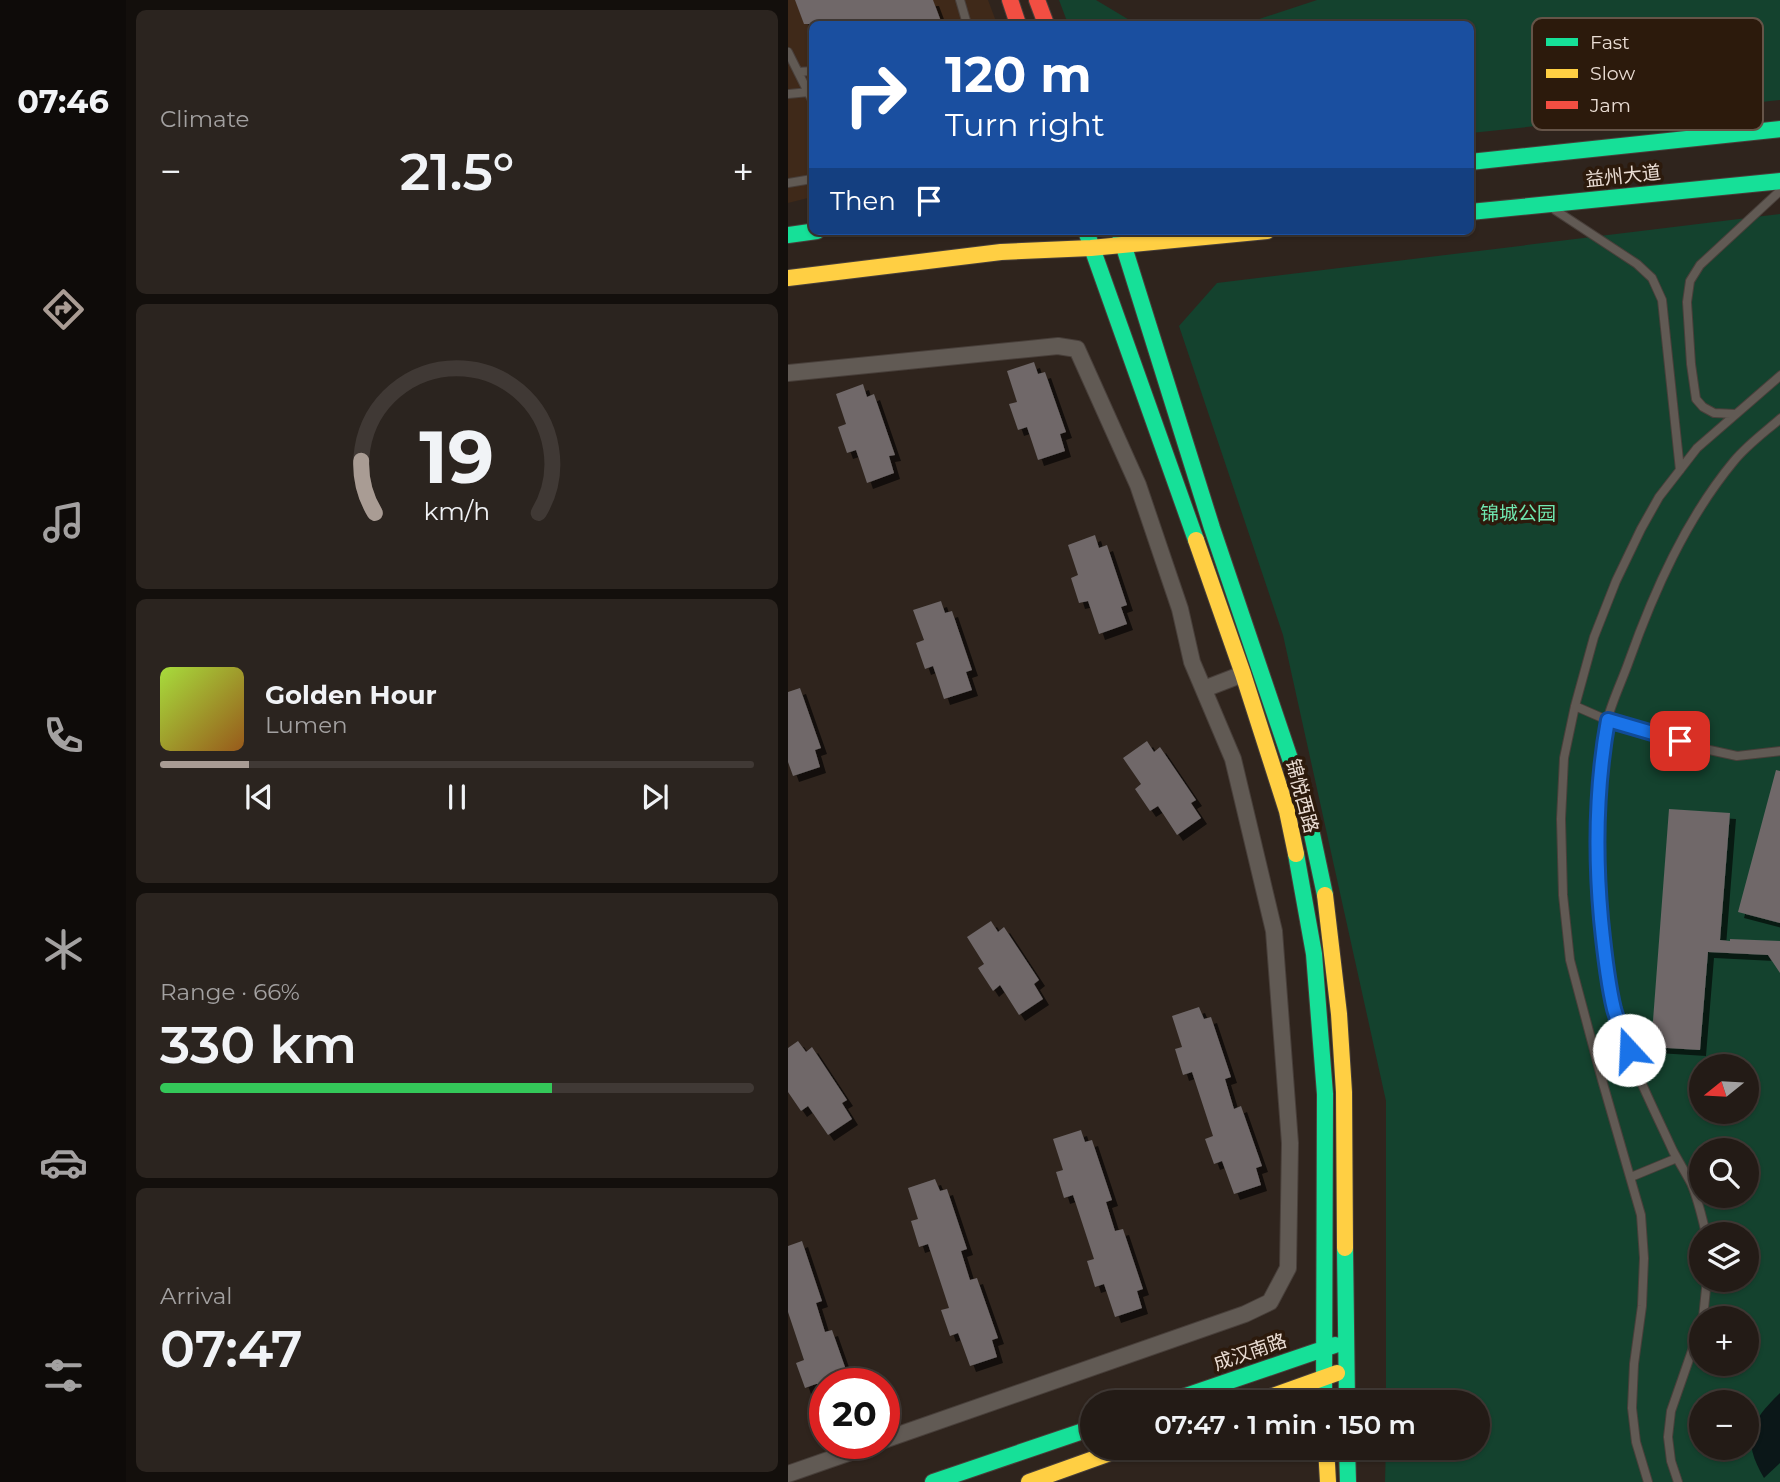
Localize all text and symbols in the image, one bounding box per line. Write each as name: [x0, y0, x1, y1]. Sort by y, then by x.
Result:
legend: [1532, 18, 1763, 130]
text: Fast: [1590, 31, 1630, 54]
text: 120 m: [945, 45, 1092, 104]
icon: right: [830, 49, 921, 140]
text: Slow: [1590, 62, 1635, 85]
text: 07:46: [17, 82, 109, 121]
text: Jam: [1589, 94, 1631, 117]
text: Climate: [160, 105, 249, 133]
text: Turn right: [945, 105, 1105, 144]
text: 21.5°: [400, 140, 514, 203]
text: −: [160, 148, 182, 195]
text: +: [732, 148, 754, 195]
street label: 益州大道: [1584, 161, 1662, 191]
icon: arrive: [910, 182, 948, 220]
text: Then: [830, 185, 896, 217]
icon: directions: [39, 285, 88, 334]
text: 19: [420, 413, 494, 501]
text: km/h: [424, 495, 490, 525]
icon: music: [39, 498, 88, 547]
park label: 锦城公园: [1480, 502, 1556, 525]
text: Golden Hour: [265, 679, 437, 711]
icon: phone: [39, 711, 88, 760]
text: Lumen: [265, 711, 348, 739]
pin: [1650, 711, 1710, 771]
icon: arrive: [1661, 722, 1699, 760]
street label: 锦悦西路: [1281, 756, 1323, 836]
icon: previous: [240, 778, 278, 816]
icon: pause: [438, 778, 476, 816]
icon: next: [636, 778, 674, 816]
icon: climate: [39, 925, 88, 974]
text: Range · 66%: [160, 978, 300, 1006]
text: 330 km: [160, 1013, 357, 1076]
position arrow: [1592, 1013, 1666, 1087]
north arrow: [1689, 1054, 1759, 1124]
map controls: [1689, 1054, 1759, 1460]
icon: car: [39, 1138, 88, 1187]
button: search: [1689, 1138, 1759, 1208]
button: layers: [1689, 1222, 1759, 1292]
text: Arrival: [160, 1282, 233, 1310]
button: +: [1689, 1306, 1759, 1376]
text: 07:47: [160, 1317, 303, 1380]
street label: 成汉南路: [1210, 1329, 1290, 1375]
icon: filters: [39, 1351, 88, 1400]
speed limit sign: 20: [809, 1368, 900, 1459]
button: −: [1689, 1390, 1759, 1460]
text: 07:47 · 1 min · 150 m: [1154, 1409, 1416, 1441]

